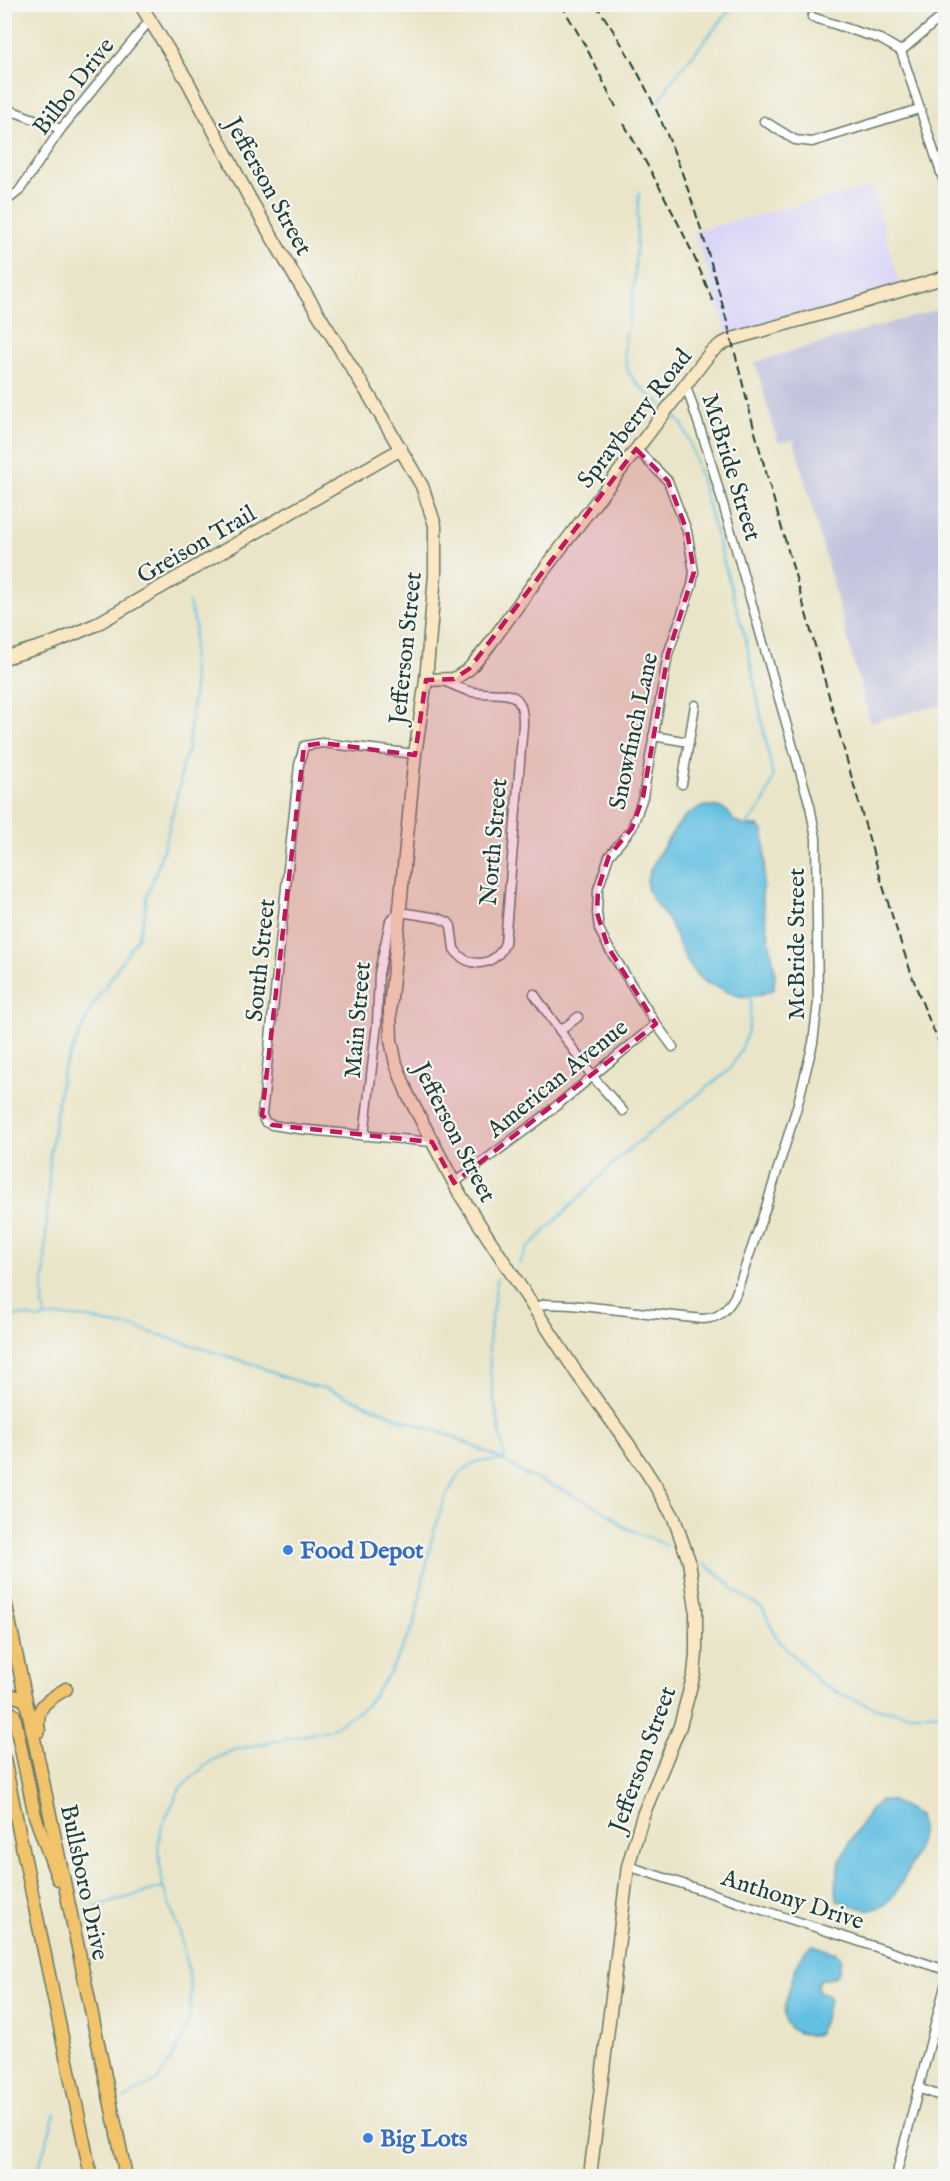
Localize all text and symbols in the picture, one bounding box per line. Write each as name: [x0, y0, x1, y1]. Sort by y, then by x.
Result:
street label: Bilbo Drive: [26, 32, 122, 142]
street label: Jefferson Street: [216, 110, 318, 261]
street label: Sprayberry Road: [571, 343, 699, 495]
street label: McBride Street: [693, 390, 768, 545]
street label: Greison Trail: [132, 499, 262, 592]
street label: Jefferson Street: [383, 570, 430, 729]
street label: Snowfinch Lane: [603, 650, 666, 813]
street label: North Street: [473, 777, 515, 907]
street label: McBride Street: [782, 868, 813, 1020]
street label: South Street: [240, 897, 283, 1023]
street label: Main Street: [338, 960, 379, 1080]
street label: American Avenue: [480, 1013, 635, 1146]
street label: Jefferson Street: [404, 1055, 502, 1208]
place label: Food Depot: [300, 1536, 424, 1567]
marker: Food Depot: [281, 1543, 295, 1557]
street label: Jefferson Street: [602, 1682, 684, 1840]
street label: Bullsboro Drive: [52, 1802, 115, 1963]
street label: Anthony Drive: [716, 1862, 868, 1938]
place label: Big Lots: [380, 2124, 468, 2155]
marker: Big Lots: [361, 2131, 375, 2145]

